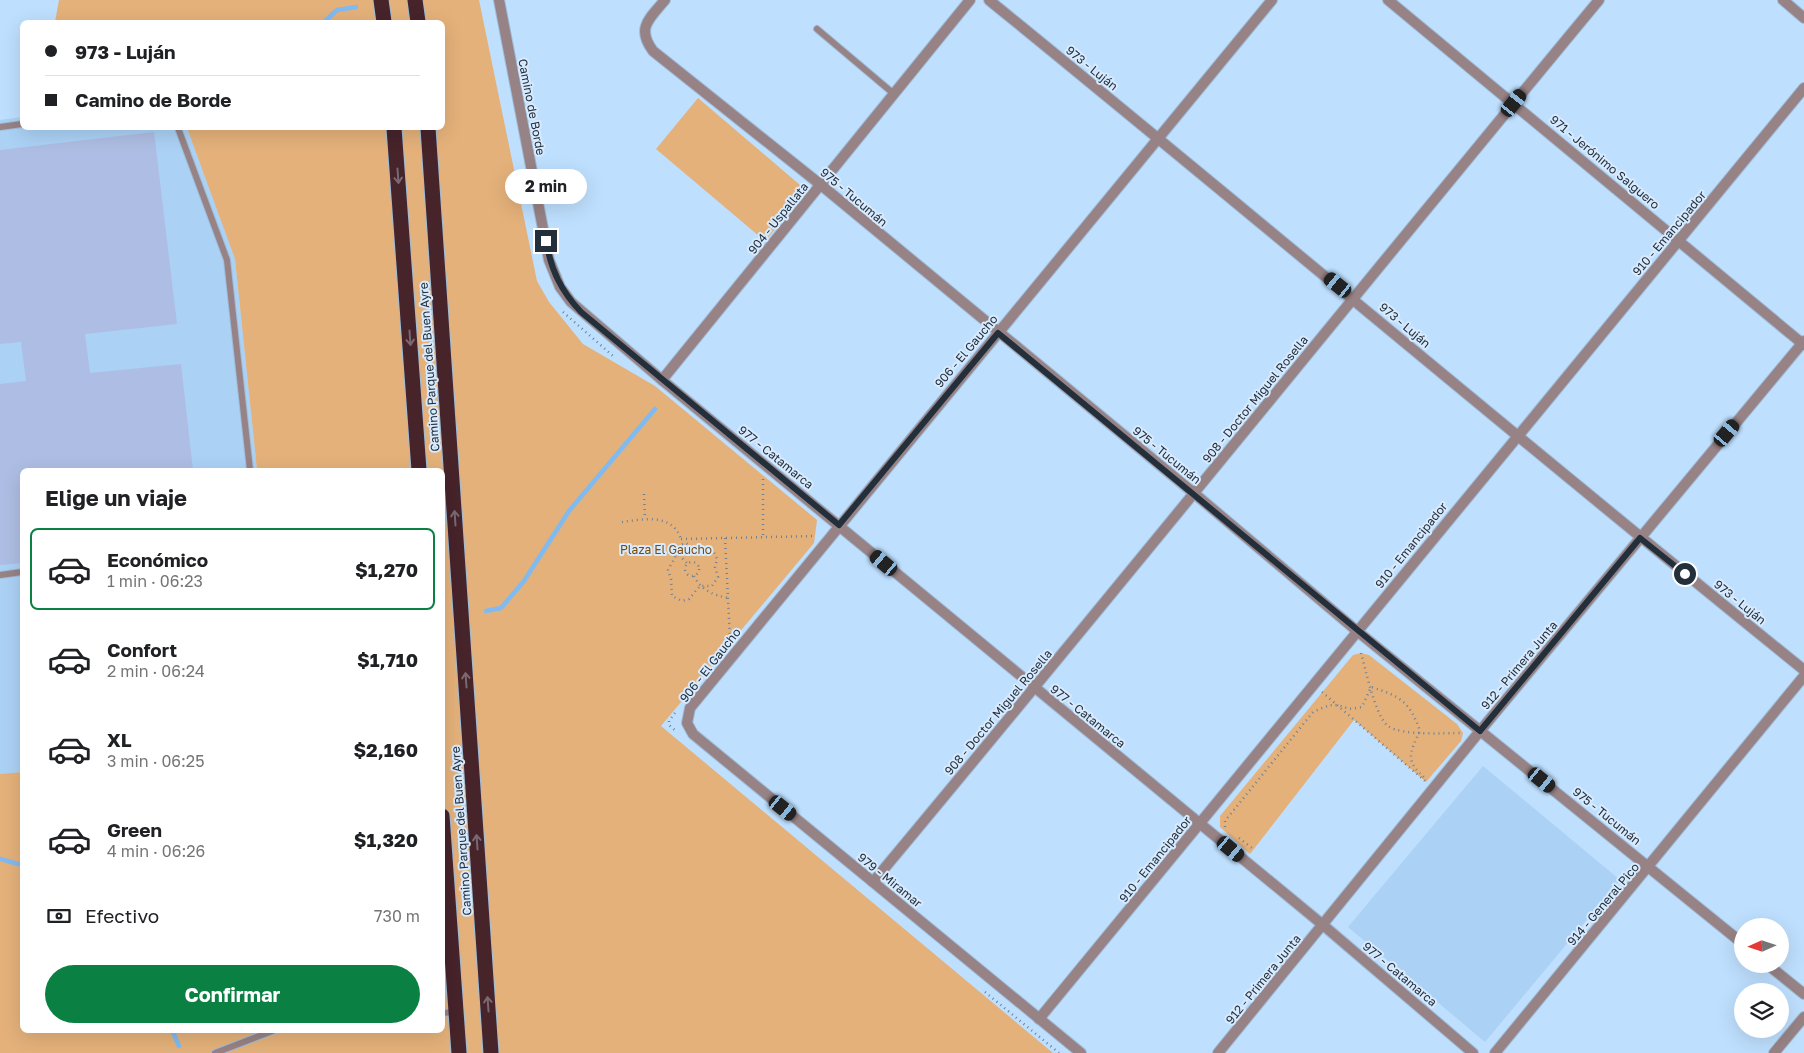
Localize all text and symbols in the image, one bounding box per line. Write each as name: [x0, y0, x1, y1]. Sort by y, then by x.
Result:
text: 973 - Luján: [75, 40, 175, 63]
street label: 973 - Luján: [1063, 43, 1121, 93]
street label: Camino de Borde: [515, 58, 549, 156]
car: [1498, 87, 1529, 119]
text: Camino de Borde: [75, 88, 231, 111]
street label: 971 - Jerónimo Salguero: [1547, 112, 1663, 212]
street label: 975 - Tucumán: [817, 164, 891, 230]
one-way arrow: [393, 168, 403, 184]
callout: 2 min: [505, 168, 587, 204]
text: 2 min: [525, 176, 567, 196]
street label: 904 - Uspallata: [745, 179, 811, 257]
street label: 910 - Emancipador: [1629, 187, 1709, 279]
route end: [535, 230, 557, 252]
car: [1321, 270, 1354, 300]
street label: Camino Parque del Buen Ayre: [416, 282, 442, 452]
street label: 973 - Luján: [1376, 299, 1434, 351]
street label: 906 - El Gaucho: [931, 312, 1001, 390]
one-way arrow: [406, 330, 415, 346]
street label: 908 - Doctor Miguel Rosella: [1199, 332, 1311, 466]
car: [1711, 417, 1742, 449]
street label: 977 - Catamarca: [735, 422, 817, 492]
street label: 975 - Tucumán: [1130, 423, 1204, 487]
text: Elige un viaje: [45, 484, 187, 511]
street label: 910 - Emancipador: [1372, 499, 1450, 591]
one-way arrow: [450, 510, 459, 526]
park label: Plaza El Gaucho: [620, 542, 712, 557]
icon: car: [47, 547, 92, 592]
text: Económico: [107, 548, 208, 571]
car: [867, 548, 900, 578]
text: $1,270: [355, 558, 418, 581]
route start: [1674, 563, 1696, 585]
text: 1 min · 06:23: [107, 571, 203, 591]
street label: 973 - Luján: [1711, 577, 1769, 627]
street label: 912 - Primera Junta: [1478, 618, 1560, 712]
street label: 906 - El Gaucho: [676, 625, 744, 705]
icon: car: [47, 637, 92, 682]
text: Confort: [107, 638, 177, 661]
street label: 908 - Doctor Miguel Rosella: [941, 646, 1055, 778]
text: $1,710: [357, 648, 418, 671]
text: 2 min · 06:24: [107, 661, 205, 681]
one-way arrow: [461, 672, 470, 688]
street label: 977 - Catamarca: [1047, 681, 1129, 751]
icon: car: [47, 727, 92, 772]
text: XL: [107, 728, 132, 751]
text: $2,160: [353, 738, 418, 761]
street label: Camino Parque del Buen Ayre: [448, 746, 474, 916]
text: 3 min · 06:25: [107, 751, 204, 771]
car: [1525, 765, 1558, 795]
street label: 975 - Tucumán: [1570, 784, 1644, 848]
car: [766, 793, 799, 823]
street label: 910 - Emancipador: [1116, 813, 1194, 905]
icon: car: [47, 817, 92, 862]
text: Green: [107, 818, 162, 841]
text: $1,320: [354, 828, 418, 851]
car: [1214, 834, 1247, 864]
one-way arrow: [472, 835, 481, 851]
text: 4 min · 06:26: [107, 841, 205, 861]
street label: 979 - Miramar: [855, 850, 925, 911]
street label: 914 - General Pico: [1564, 859, 1642, 949]
icon: cash: [45, 902, 73, 930]
text: Efectivo: [85, 904, 159, 927]
text: 730 m: [374, 906, 420, 926]
north arrow: [1734, 918, 1789, 972]
map controls: [1734, 918, 1789, 1038]
street label: 912 - Primera Junta: [1222, 931, 1304, 1027]
street label: 977 - Catamarca: [1360, 939, 1440, 1009]
button: Confirmar: [45, 965, 420, 1023]
button: layers: [1734, 983, 1789, 1038]
one-way arrow: [483, 997, 492, 1013]

